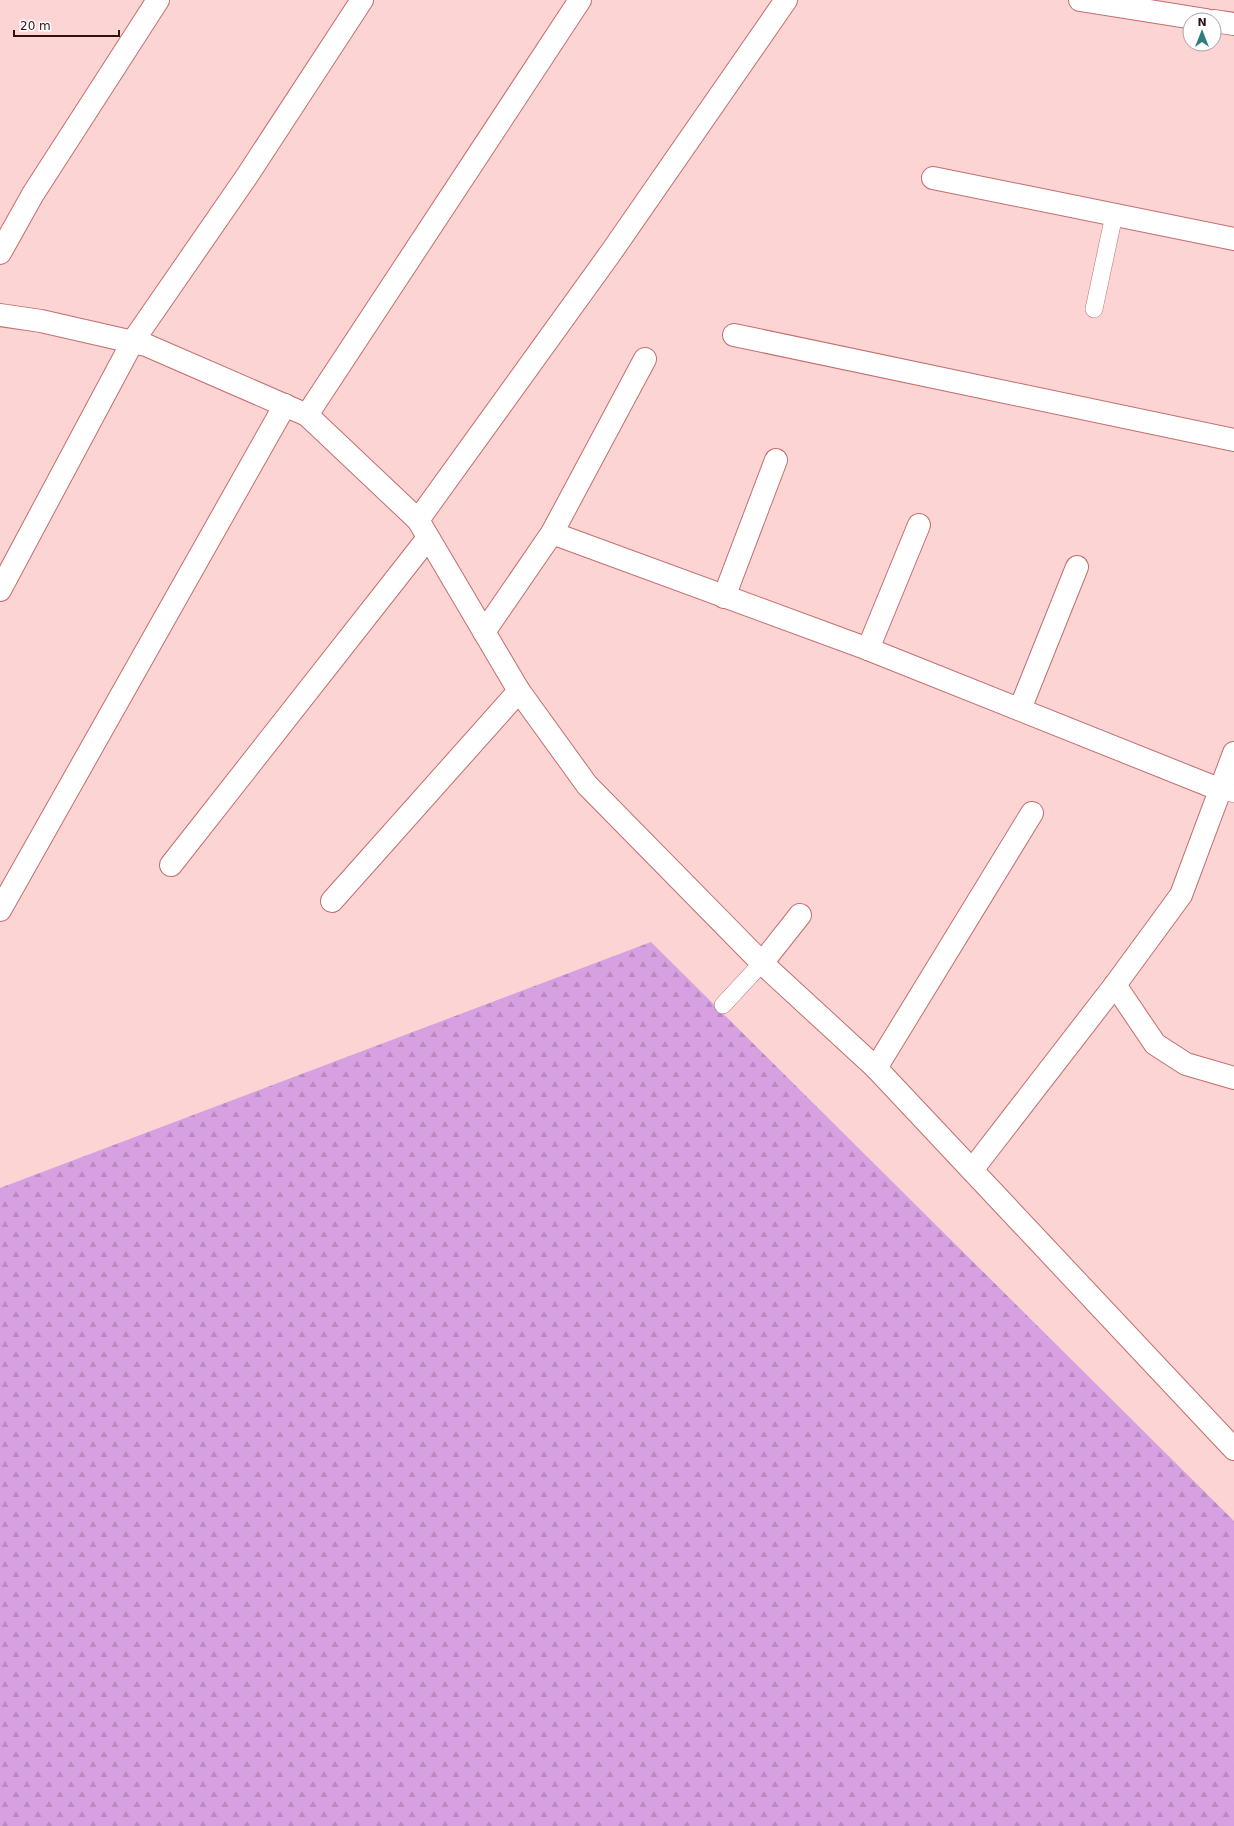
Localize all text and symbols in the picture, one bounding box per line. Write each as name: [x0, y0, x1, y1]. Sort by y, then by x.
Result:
scale bar: [14, 12, 119, 38]
north arrow: [1182, 12, 1222, 52]
text: N: [1197, 16, 1207, 29]
text: 20 m: [20, 19, 51, 33]

